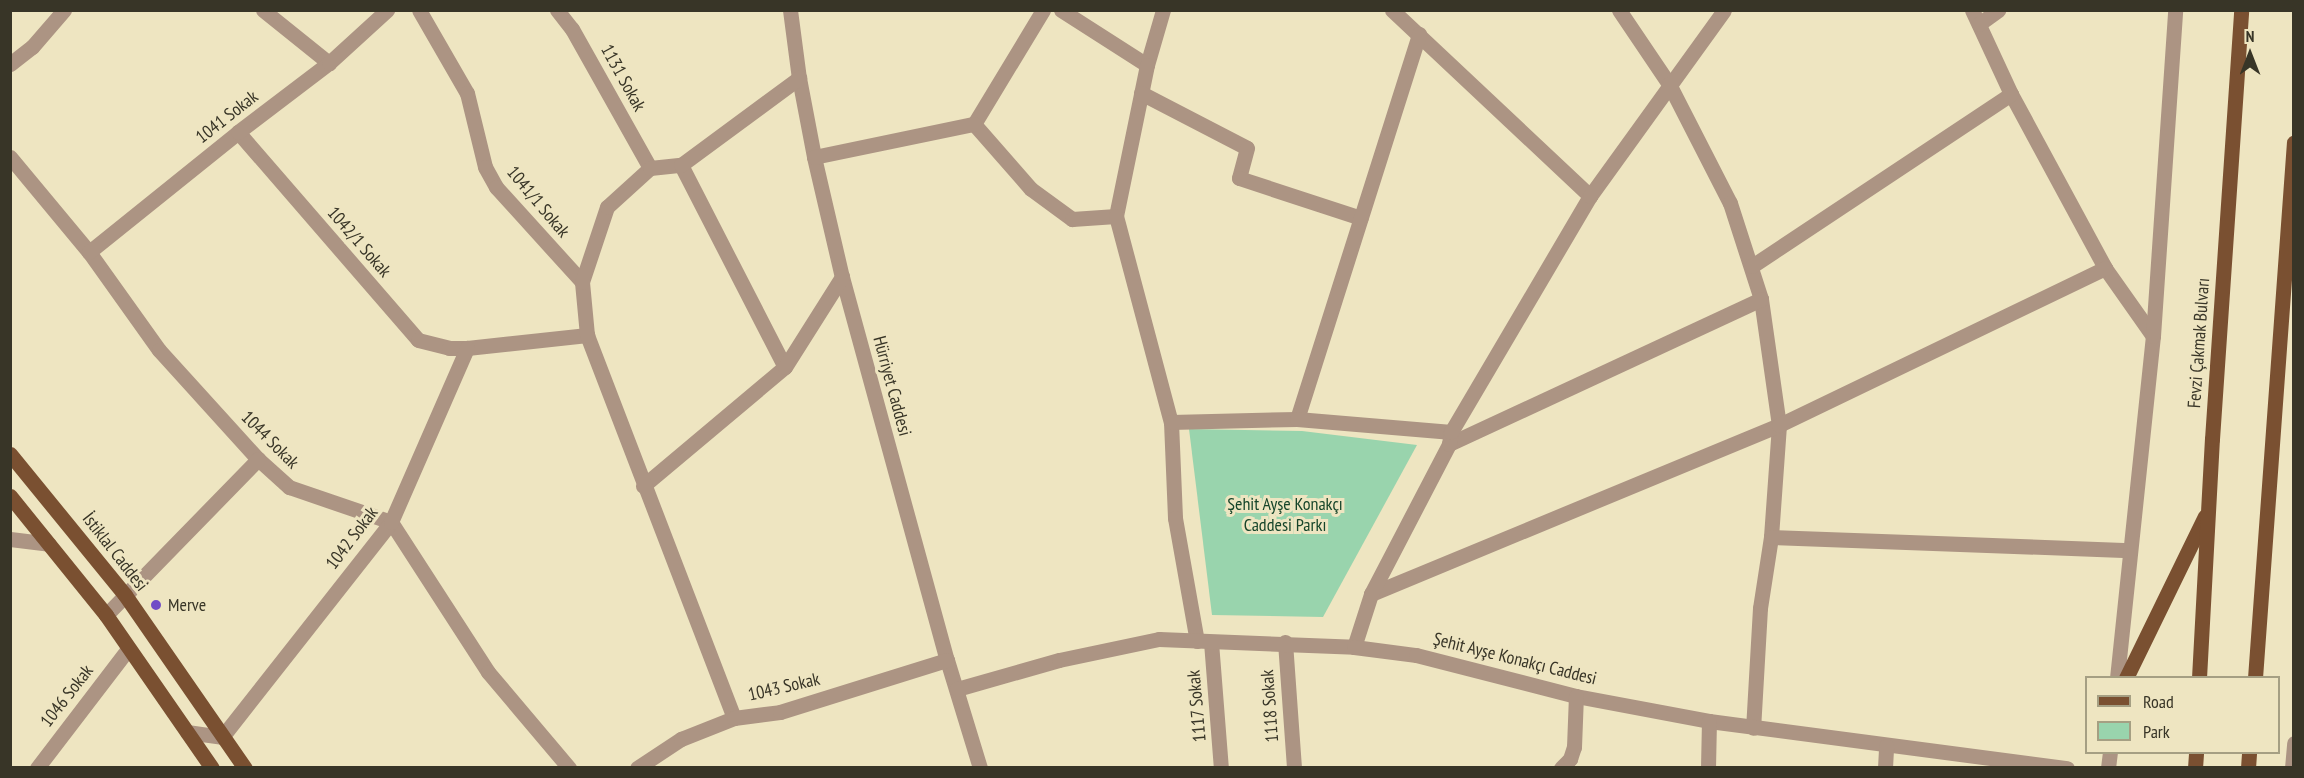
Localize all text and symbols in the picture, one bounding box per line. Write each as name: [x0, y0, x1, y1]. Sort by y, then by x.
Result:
north arrow: [2220, 24, 2280, 84]
text: N: [2246, 26, 2254, 46]
street label: 1131 Sokak: [596, 41, 650, 115]
street label: 1041 Sokak: [192, 86, 262, 148]
street label: 1041/1 Sokak: [502, 162, 574, 242]
street label: 1042/1 Sokak: [323, 202, 395, 282]
street label: Fevzi Çakmak Bulvarı: [2184, 277, 2214, 409]
street label: Hürriyet Caddesi: [868, 334, 916, 438]
street label: 1044 Sokak: [237, 407, 303, 473]
park label: Şehit Ayşe Konakçı Caddesi Parkı: [1227, 494, 1343, 536]
street label: 1042 Sokak: [321, 502, 383, 574]
street label: İstiklal Caddesi: [78, 508, 152, 596]
place label: Merve: [168, 594, 206, 616]
marker: Merve: [149, 598, 163, 612]
street label: Şehit Ayşe Konakçı Caddesi: [1431, 628, 1599, 690]
street label: 1046 Sokak: [36, 661, 98, 731]
street label: 1043 Sokak: [746, 668, 822, 706]
street label: 1117 Sokak: [1183, 669, 1211, 743]
street label: 1118 Sokak: [1257, 669, 1283, 743]
legend: [2085, 676, 2280, 754]
text: Road: [2143, 690, 2174, 713]
text: Park: [2143, 720, 2170, 743]

